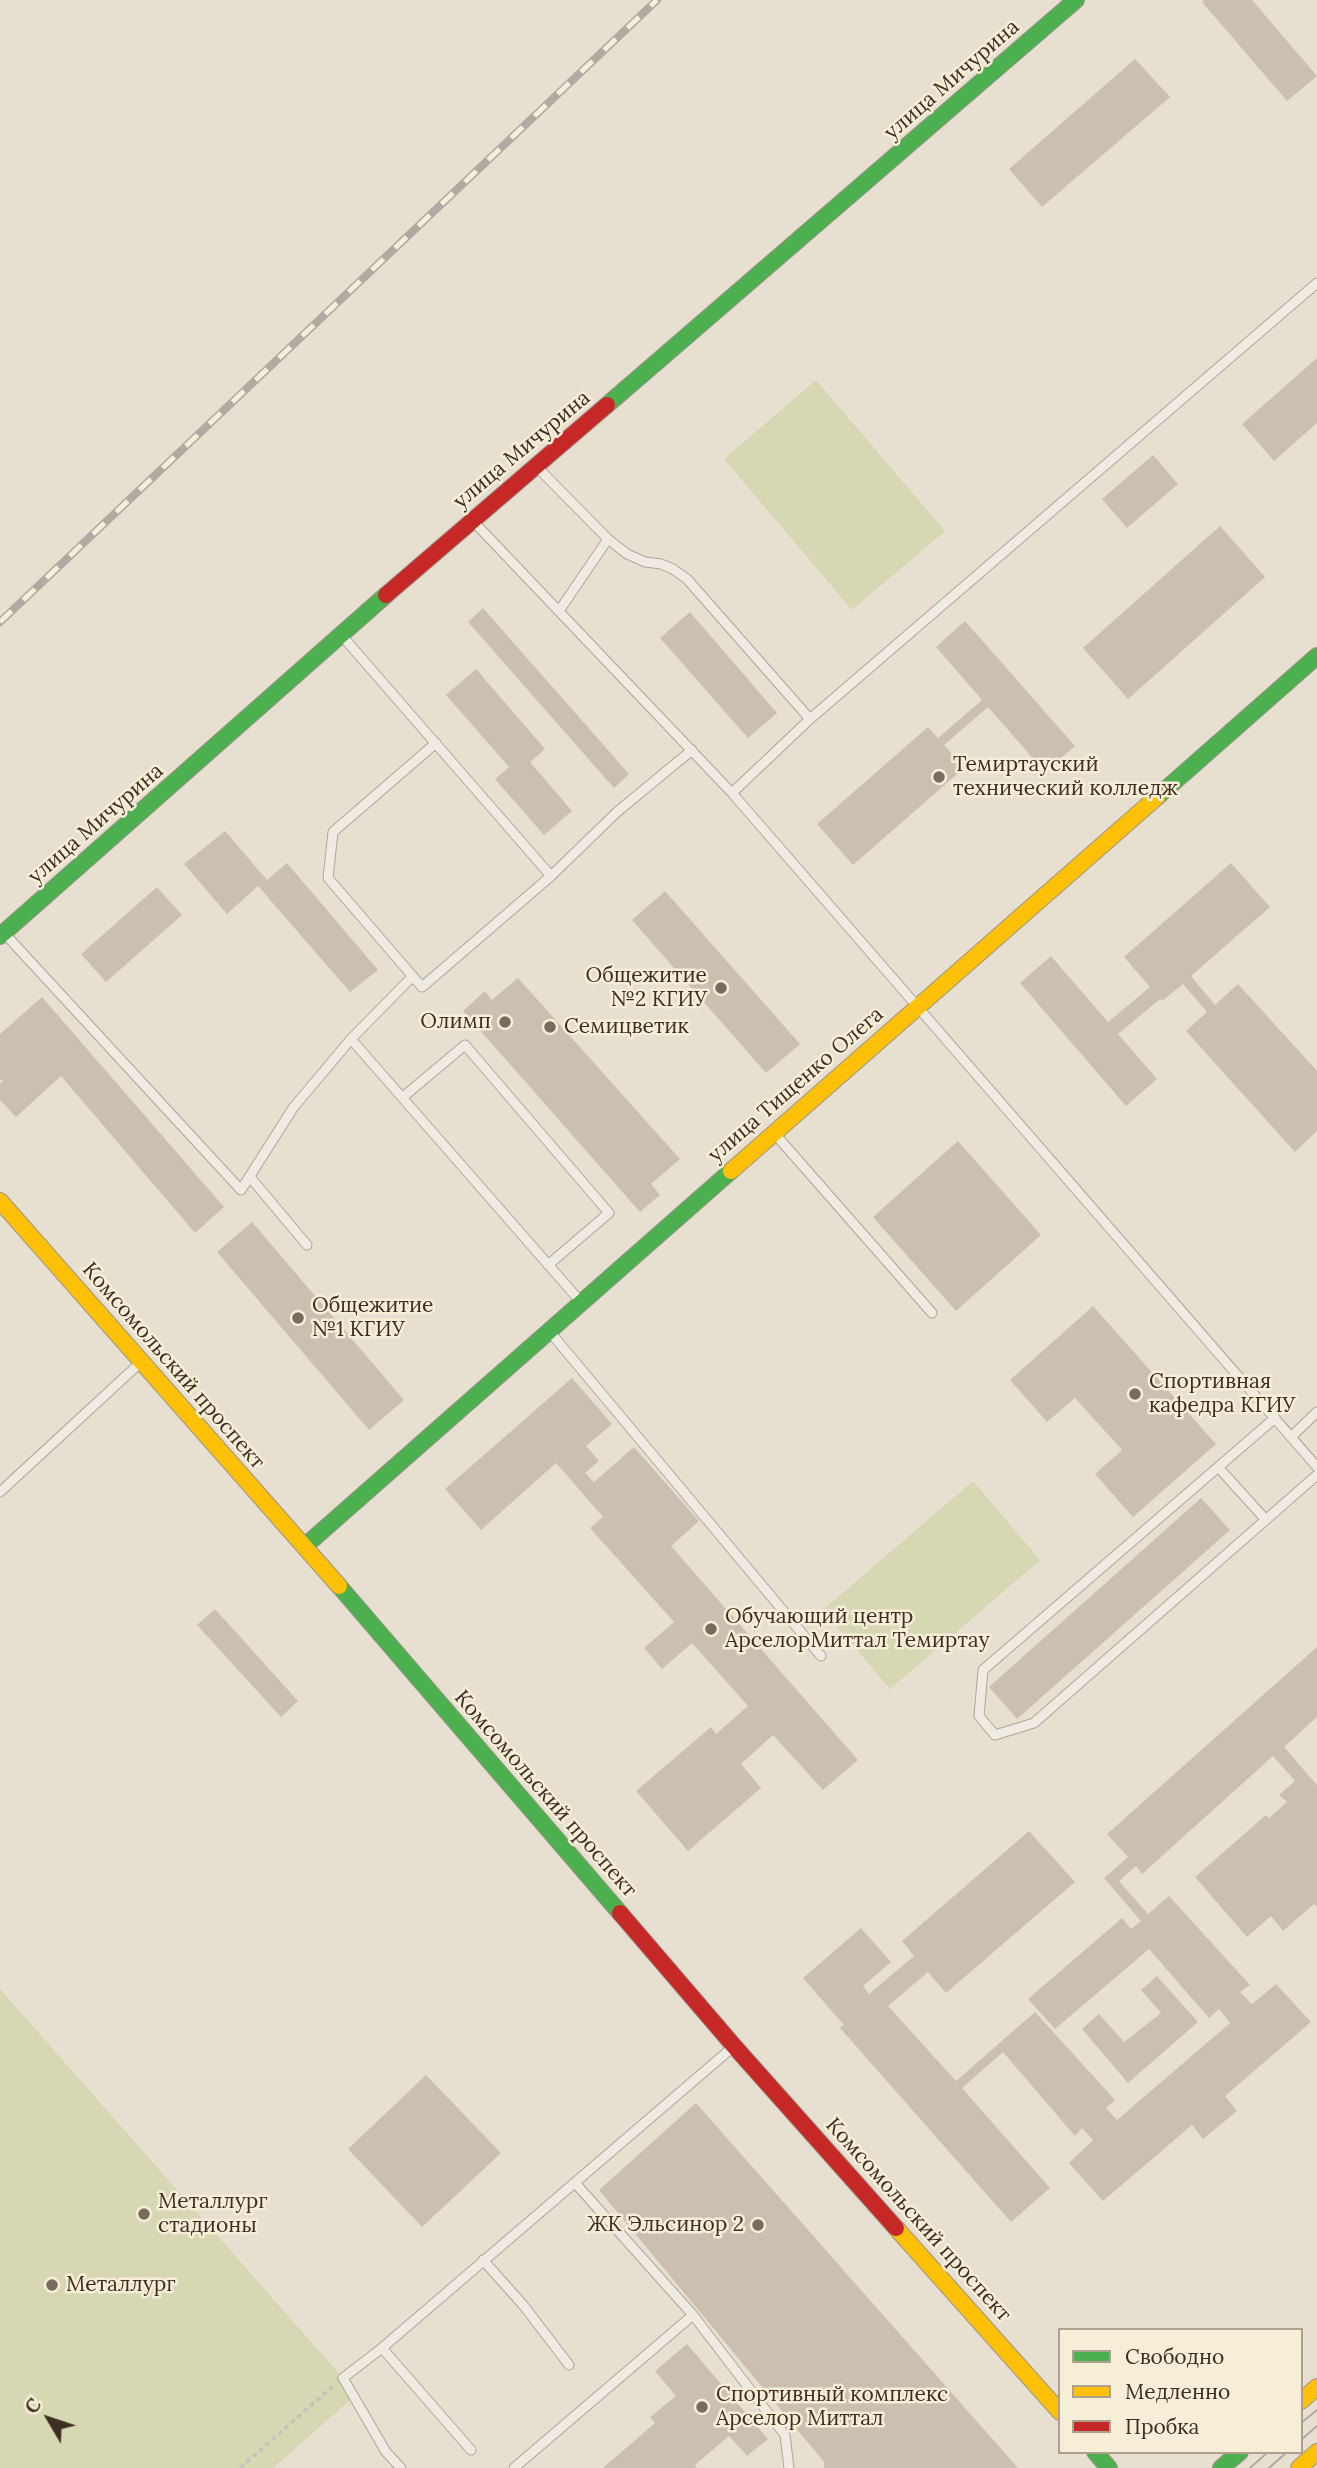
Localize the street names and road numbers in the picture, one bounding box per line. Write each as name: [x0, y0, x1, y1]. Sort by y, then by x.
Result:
street label: улица Мичурина: [879, 15, 1025, 145]
street label: улица Мичурина: [449, 386, 595, 514]
street label: улица Мичурина: [23, 759, 169, 889]
street label: улица Тищенко Олега: [703, 1002, 889, 1168]
street label: Комсомольский проспект: [76, 1258, 270, 1474]
street label: Комсомольский проспект: [448, 1686, 642, 1902]
street label: Комсомольский проспект: [820, 2113, 1016, 2327]

